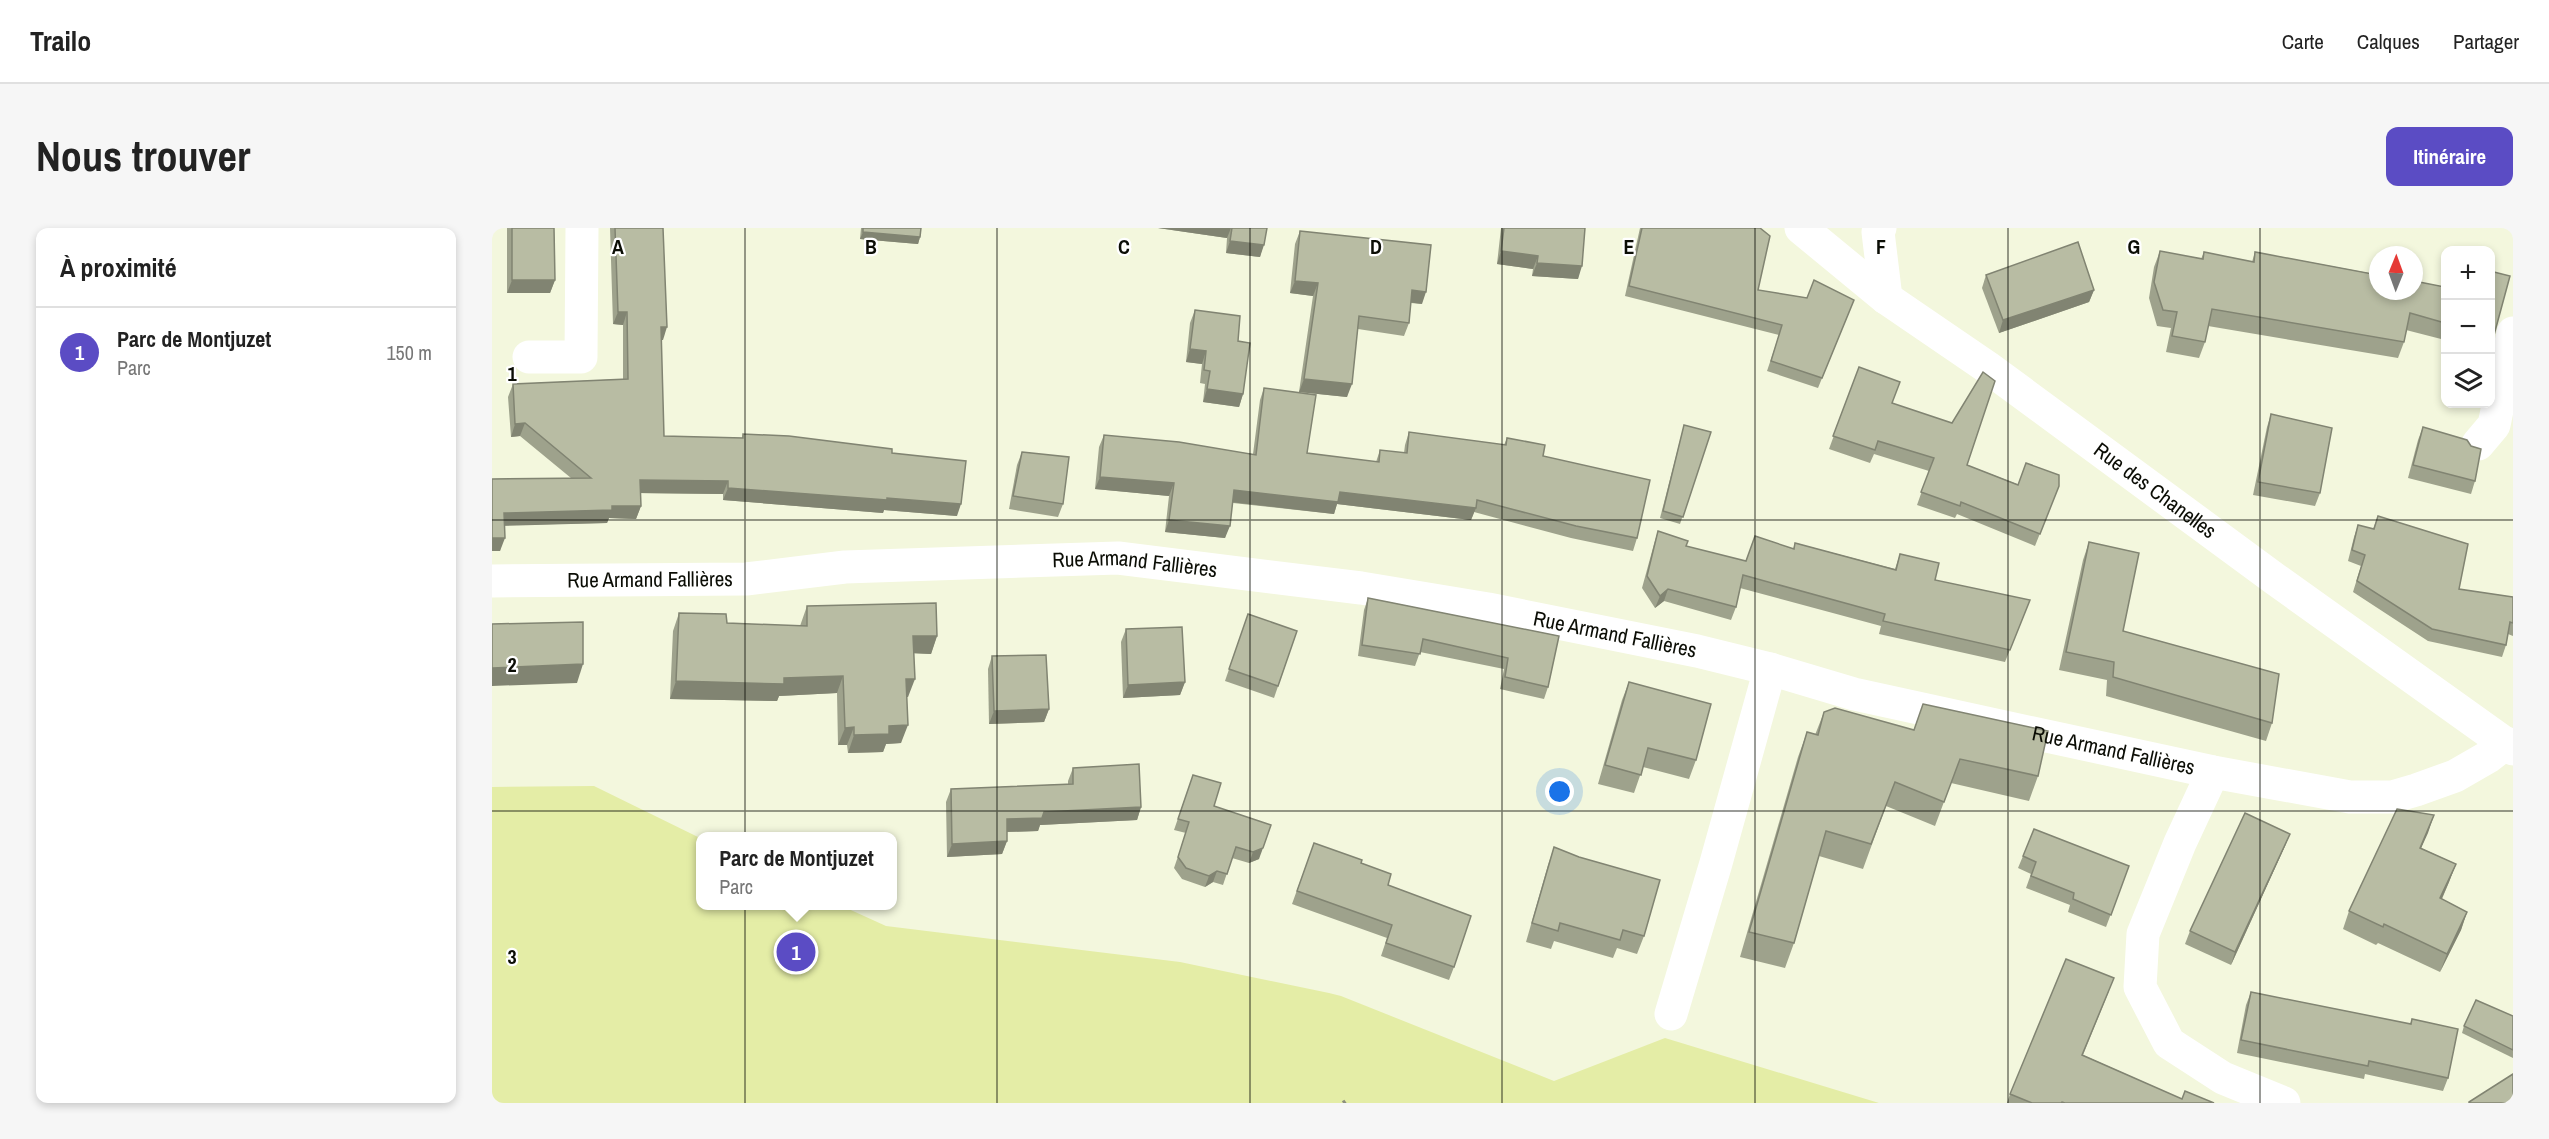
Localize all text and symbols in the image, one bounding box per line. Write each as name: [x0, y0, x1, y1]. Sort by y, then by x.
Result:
text: Trailo: [30, 22, 91, 60]
text: Carte: [2282, 27, 2324, 56]
text: Calques: [2357, 27, 2420, 56]
text: Partager: [2453, 27, 2519, 56]
button: Itinéraire: [2386, 127, 2513, 186]
text: Nous trouver: [36, 128, 250, 184]
text: A: [612, 233, 624, 260]
text: B: [865, 233, 877, 260]
text: C: [1118, 233, 1130, 260]
text: D: [1370, 233, 1382, 260]
text: E: [1624, 233, 1635, 260]
text: F: [1876, 233, 1886, 260]
text: G: [2128, 233, 2140, 260]
north arrow: [2369, 246, 2423, 300]
map controls: [2441, 246, 2495, 408]
button: +: [2441, 246, 2495, 300]
text: À proximité: [60, 250, 177, 285]
button: −: [2441, 300, 2495, 354]
text: Parc de Montjuzet: [117, 324, 271, 354]
text: 1: [75, 339, 84, 366]
text: 150 m: [386, 339, 432, 366]
text: Parc: [117, 354, 151, 381]
button: layers: [2441, 354, 2495, 408]
text: 1: [507, 360, 517, 387]
street label: Rue des Chanelles: [2088, 435, 2222, 545]
street label: Rue Armand Fallières: [1052, 543, 1219, 584]
street label: Rue Armand Fallières: [567, 564, 733, 594]
street label: Rue Armand Fallières: [1531, 603, 1699, 665]
text: 2: [507, 651, 517, 678]
street label: Rue Armand Fallières: [2029, 718, 2198, 782]
your location: [1545, 777, 1574, 806]
popup: [696, 832, 897, 910]
text: Parc de Montjuzet: [719, 843, 874, 873]
text: Parc: [719, 873, 753, 900]
pin: 1: [776, 930, 816, 974]
text: 3: [507, 943, 517, 970]

